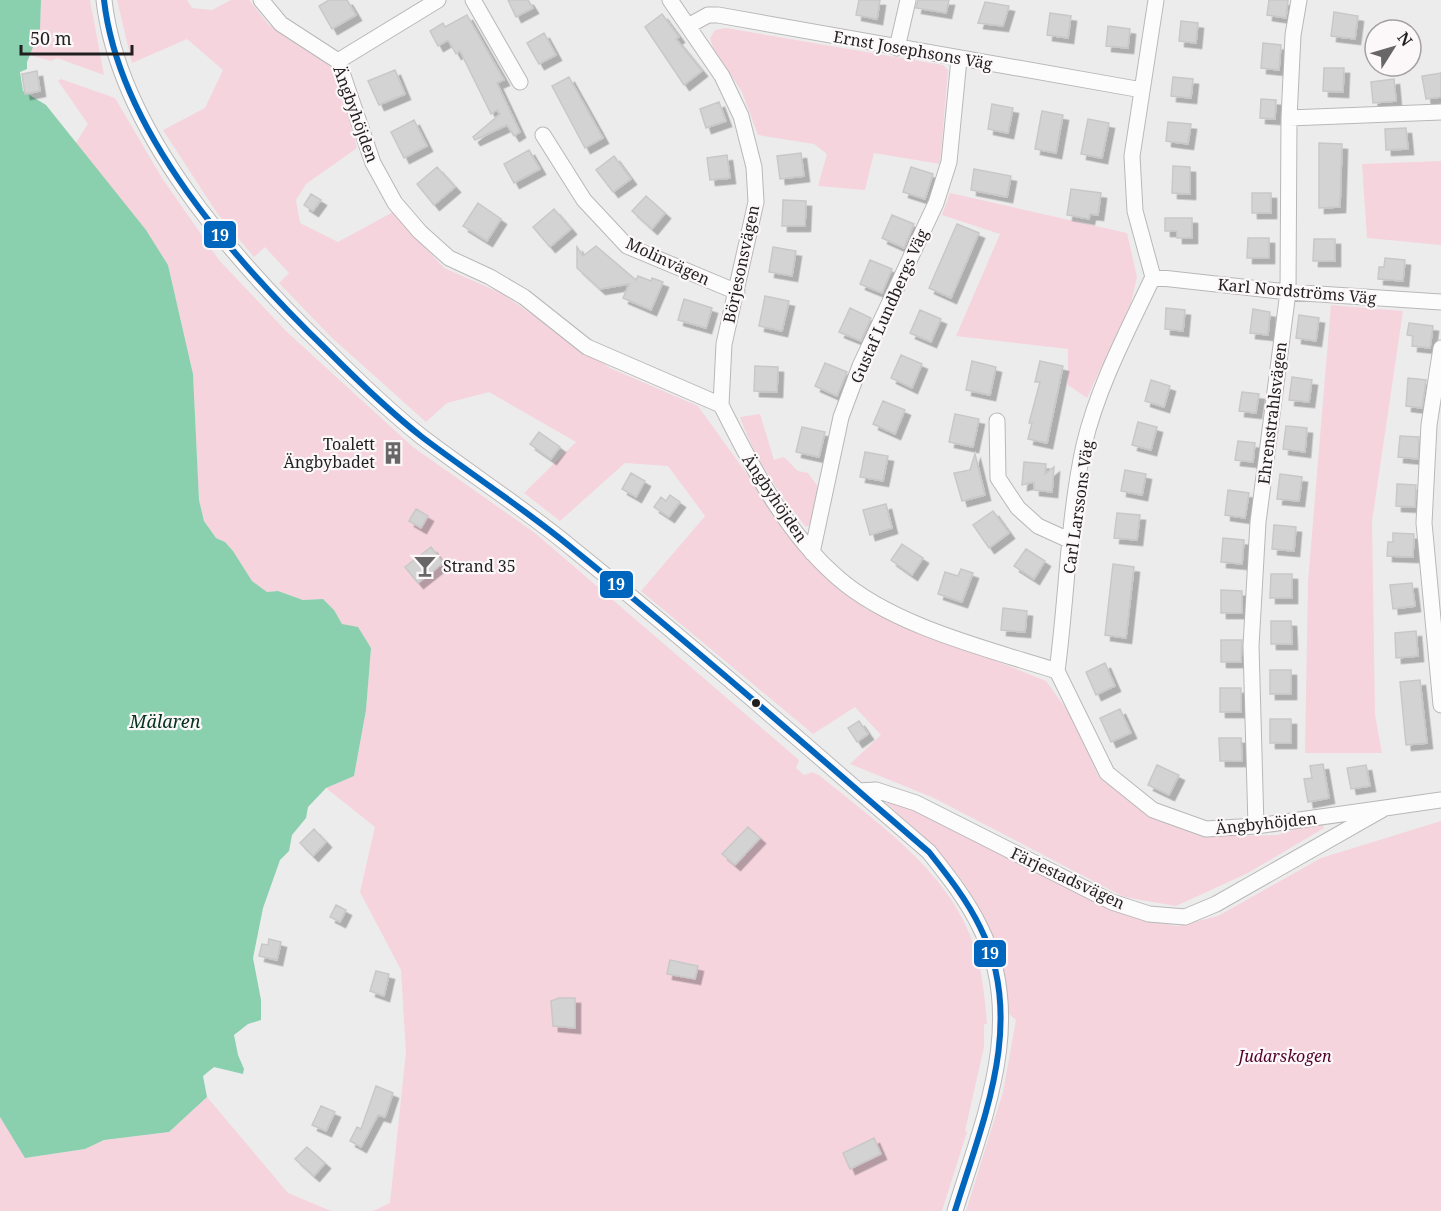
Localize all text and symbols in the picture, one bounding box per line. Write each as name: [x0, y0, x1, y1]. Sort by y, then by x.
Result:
scale bar: [21, 18, 132, 56]
north arrow: [1363, 18, 1423, 78]
street label: Ernst Josephsons Väg: [832, 25, 995, 75]
text: 50 m: [30, 26, 72, 50]
text: N: [1392, 27, 1418, 51]
street label: Ängbyhöjden: [328, 62, 384, 166]
street label: Börjesonsvägen: [718, 203, 764, 325]
line badge: 19: [203, 220, 237, 249]
text: 19: [211, 224, 229, 246]
street label: Gustaf Lundbergs Väg: [845, 225, 933, 387]
street label: Molinvägen: [622, 232, 714, 290]
street label: Karl Nordströms Väg: [1217, 273, 1378, 309]
street label: Ehrenstrahlsvägen: [1252, 340, 1292, 486]
place label: Toalett Ängbybadet: [283, 433, 375, 473]
street label: Carl Larssons Väg: [1058, 438, 1098, 575]
building icon: Toalett Ängbybadet: [380, 440, 406, 466]
street label: Ängbyhöjden: [737, 450, 813, 546]
bar icon: Strand 35: [412, 553, 438, 579]
place label: Strand 35: [443, 555, 516, 577]
line badge: 19: [599, 570, 634, 599]
text: 19: [607, 573, 625, 595]
unlabelled marker: [750, 697, 762, 709]
water label: Mälaren: [129, 709, 201, 733]
street label: Ängbyhöjden: [1214, 807, 1318, 839]
street label: Färjestadsvägen: [1007, 842, 1129, 914]
line badge: 19: [973, 939, 1007, 968]
text: 19: [981, 942, 999, 964]
park label: Judarskogen: [1235, 1045, 1332, 1067]

